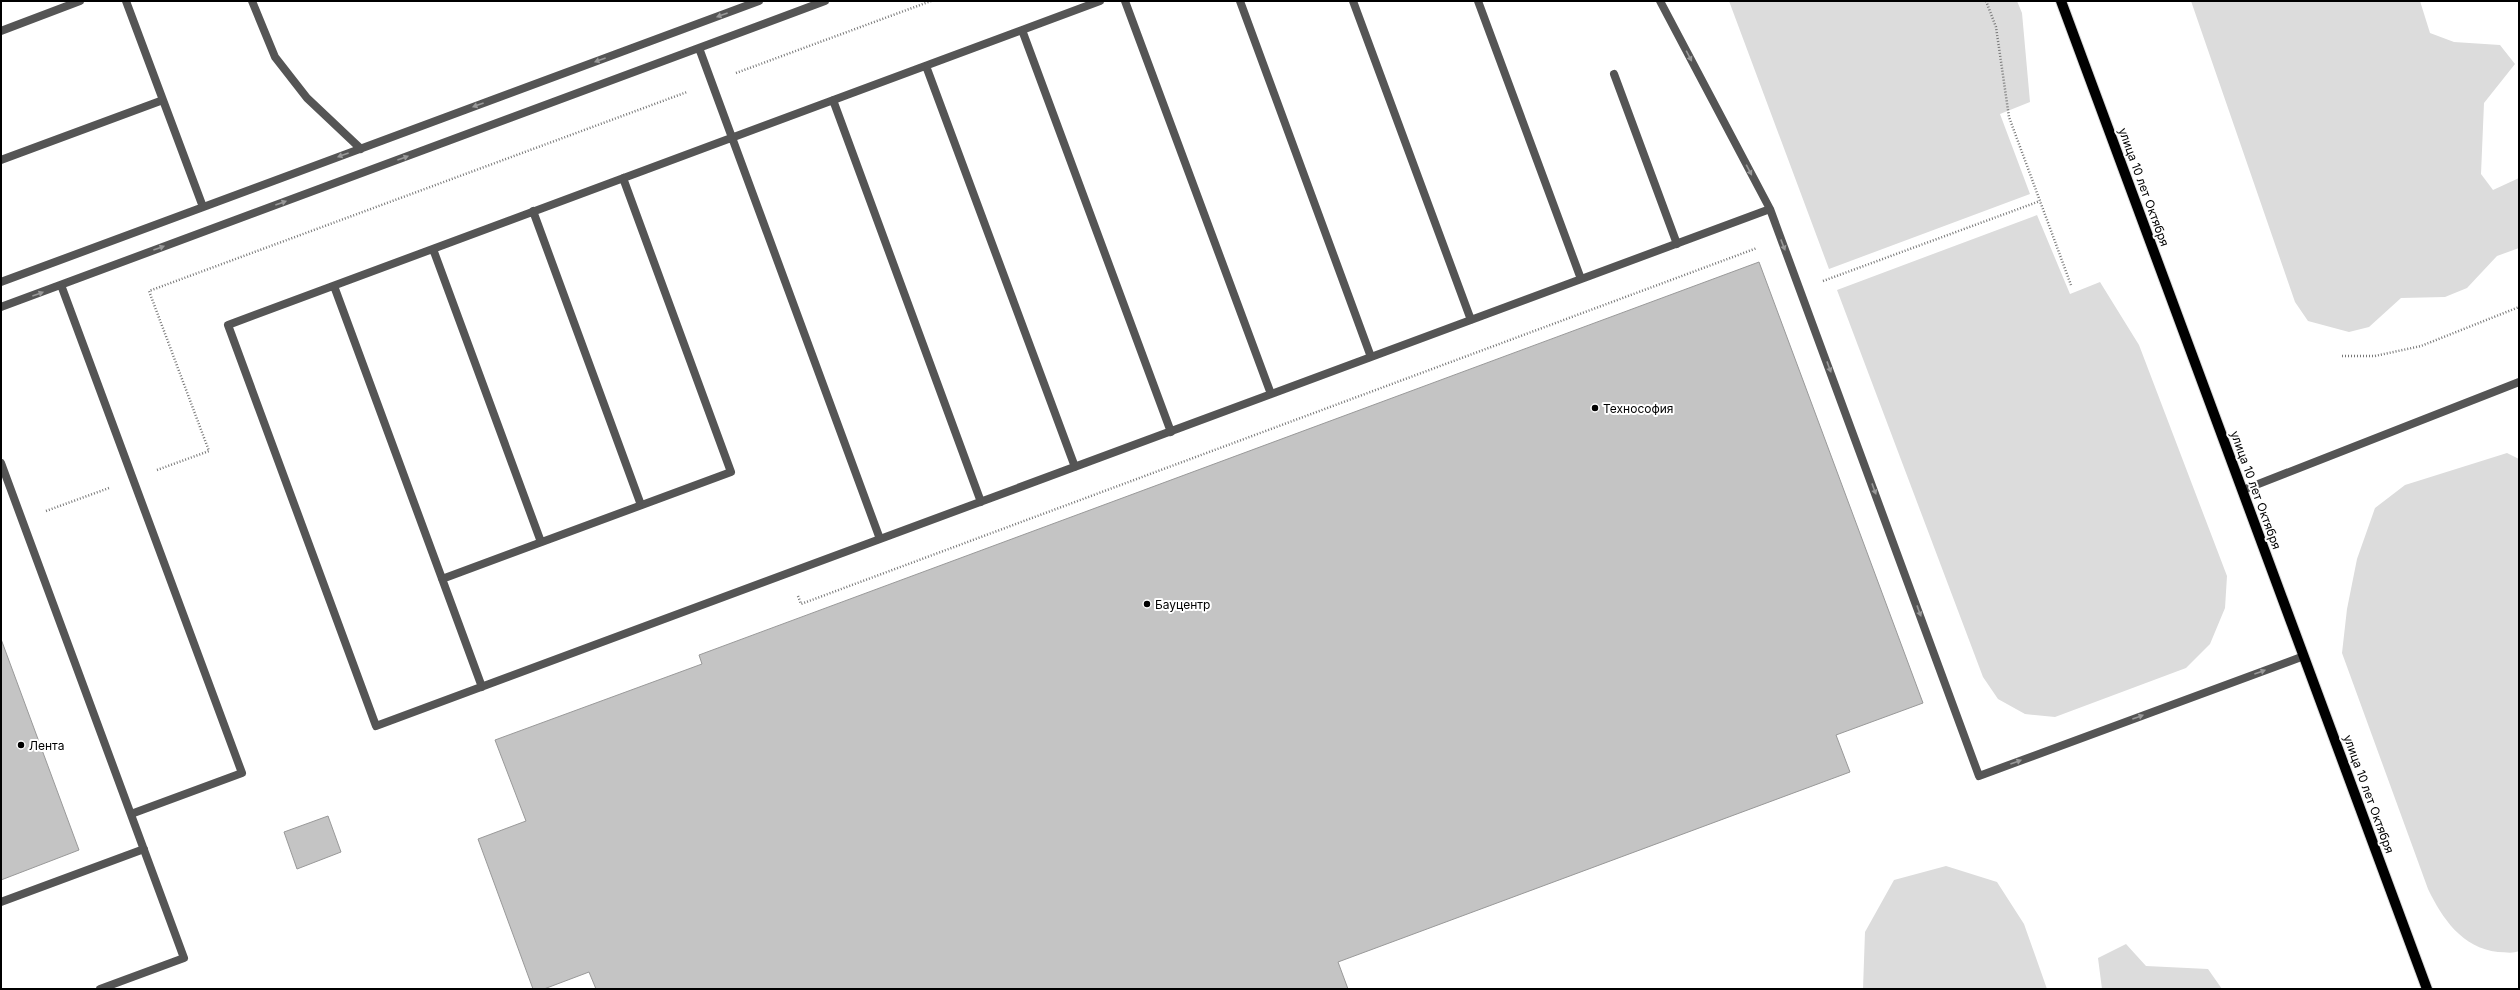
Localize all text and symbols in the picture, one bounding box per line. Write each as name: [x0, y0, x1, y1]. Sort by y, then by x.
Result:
one-way arrow: [716, 12, 728, 18]
one-way arrow: [1685, 50, 1692, 61]
one-way arrow: [594, 57, 606, 63]
one-way arrow: [472, 103, 484, 109]
street label: улица 10 лет Октября: [2116, 126, 2172, 248]
one-way arrow: [337, 153, 349, 159]
one-way arrow: [398, 154, 410, 160]
one-way arrow: [1746, 165, 1753, 176]
one-way arrow: [276, 200, 288, 206]
one-way arrow: [1781, 240, 1787, 252]
one-way arrow: [154, 245, 166, 251]
one-way arrow: [32, 290, 44, 296]
one-way arrow: [1826, 362, 1832, 374]
place label: Технософия: [1603, 401, 1673, 416]
marker: Технософия: [1590, 403, 1600, 413]
street label: улица 10 лет Октября: [2228, 429, 2284, 551]
one-way arrow: [1871, 484, 1877, 496]
place label: Бауцентр: [1155, 597, 1210, 612]
marker: Бауцентр: [1142, 599, 1152, 609]
one-way arrow: [1916, 606, 1922, 618]
one-way arrow: [2254, 669, 2266, 675]
one-way arrow: [2132, 714, 2144, 720]
street label: улица 10 лет Октября: [2341, 733, 2397, 855]
place label: Лента: [29, 738, 64, 753]
marker: Лента: [16, 740, 26, 750]
one-way arrow: [2010, 759, 2022, 765]

